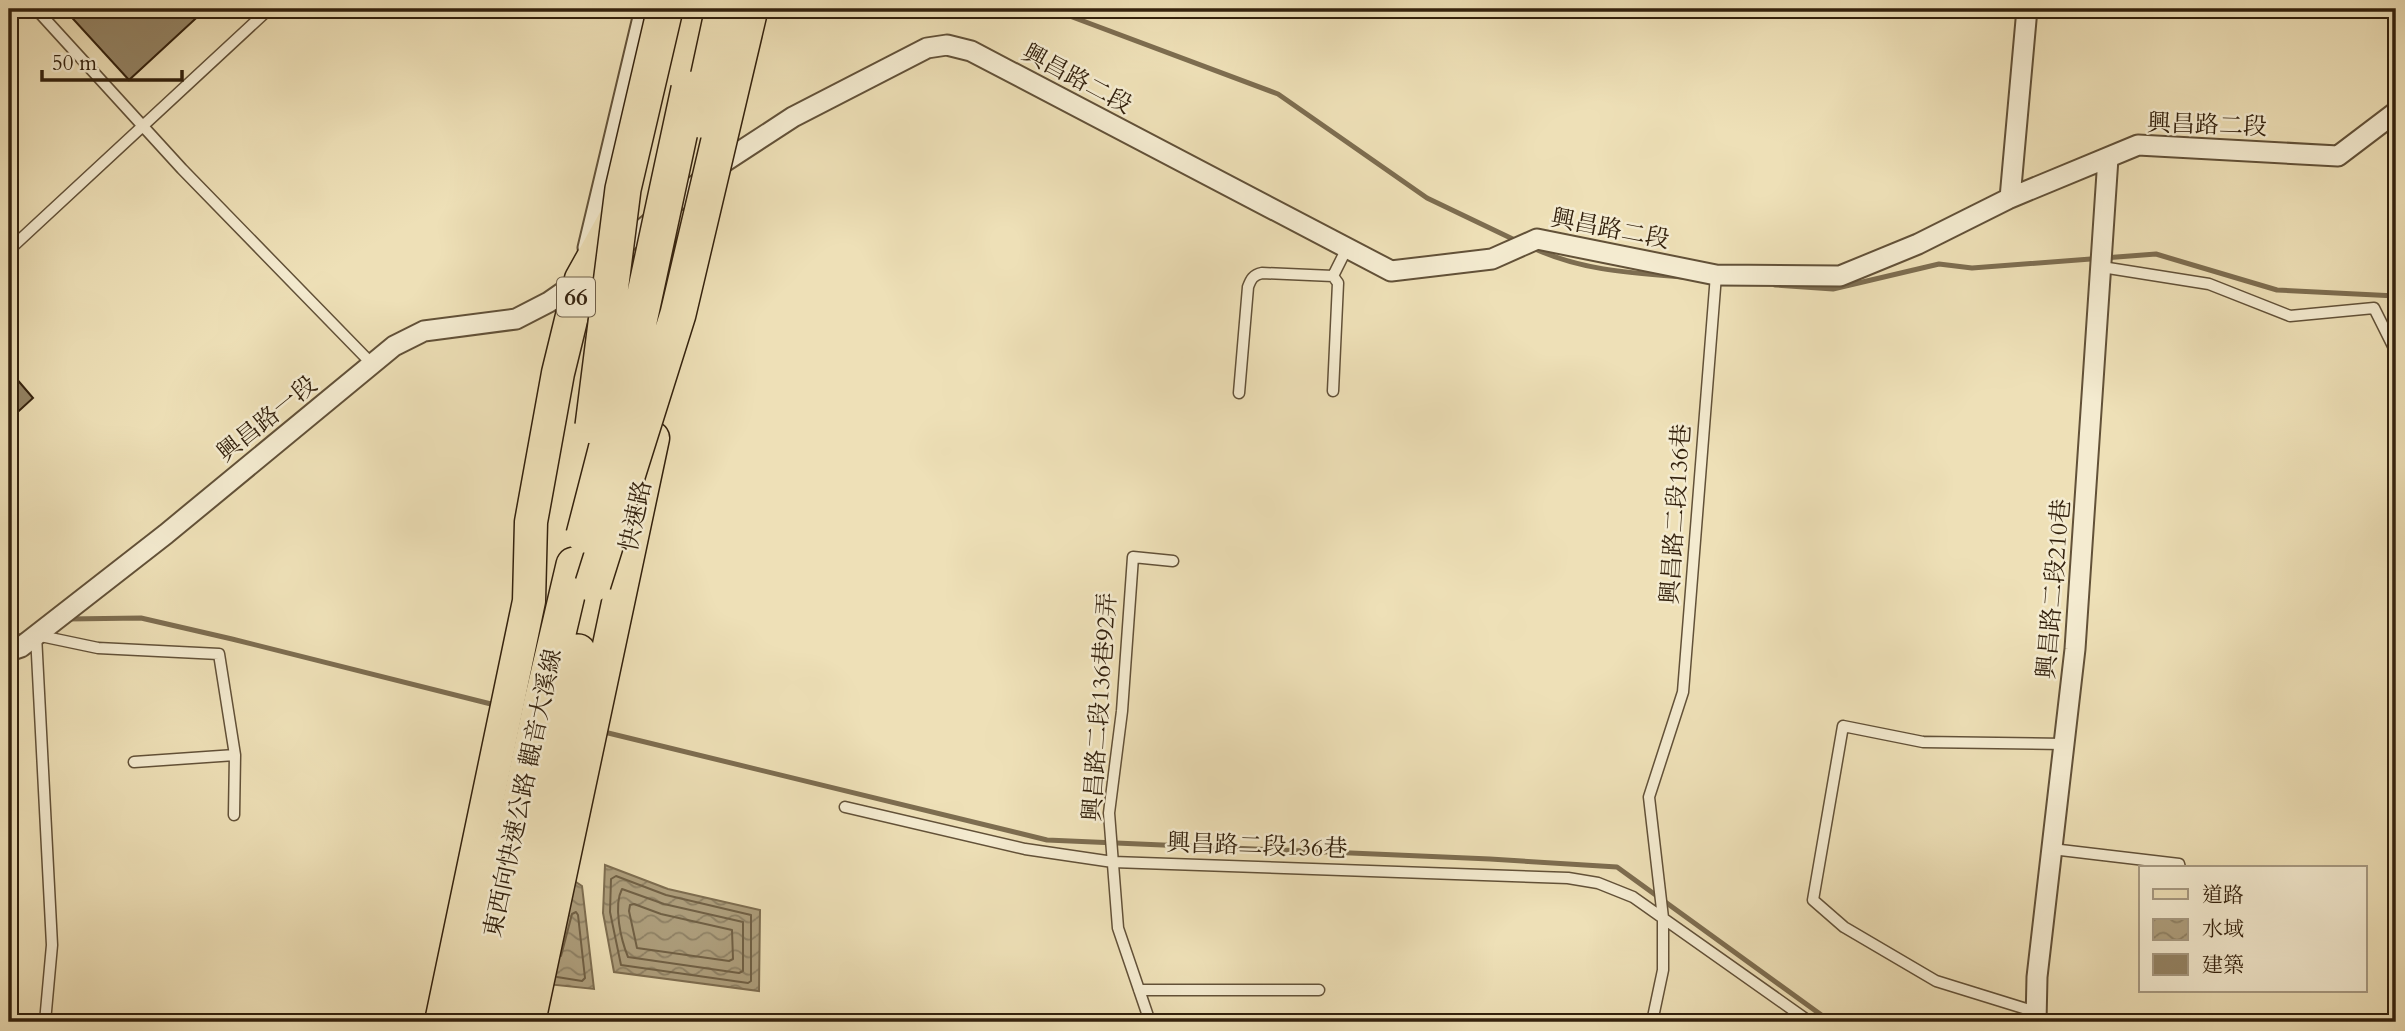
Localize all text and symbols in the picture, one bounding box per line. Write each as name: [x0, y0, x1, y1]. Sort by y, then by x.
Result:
street label: 興昌路二段: [1016, 36, 1138, 122]
scale bar: [42, 38, 182, 82]
text: 50 m: [52, 49, 97, 78]
street label: 興昌路二段: [2146, 106, 2268, 144]
street label: 興昌路二段: [1548, 201, 1672, 257]
road number: 66: [557, 278, 595, 316]
street label: 興昌路一段: [210, 368, 324, 470]
street label: 興昌路二段136巷: [1653, 423, 1699, 605]
street label: 快速路: [612, 477, 660, 555]
street label: 興昌路二段210巷: [2030, 497, 2078, 681]
street label: 興昌路二段136巷92弄: [1076, 591, 1124, 823]
street label: 東西向快速公路 觀音大溪線: [476, 646, 570, 940]
street label: 興昌路二段136巷: [1166, 826, 1348, 866]
legend: [2139, 866, 2366, 992]
text: 道路: [2202, 881, 2244, 910]
text: 水域: [2202, 915, 2244, 944]
text: 建築: [2202, 951, 2244, 980]

